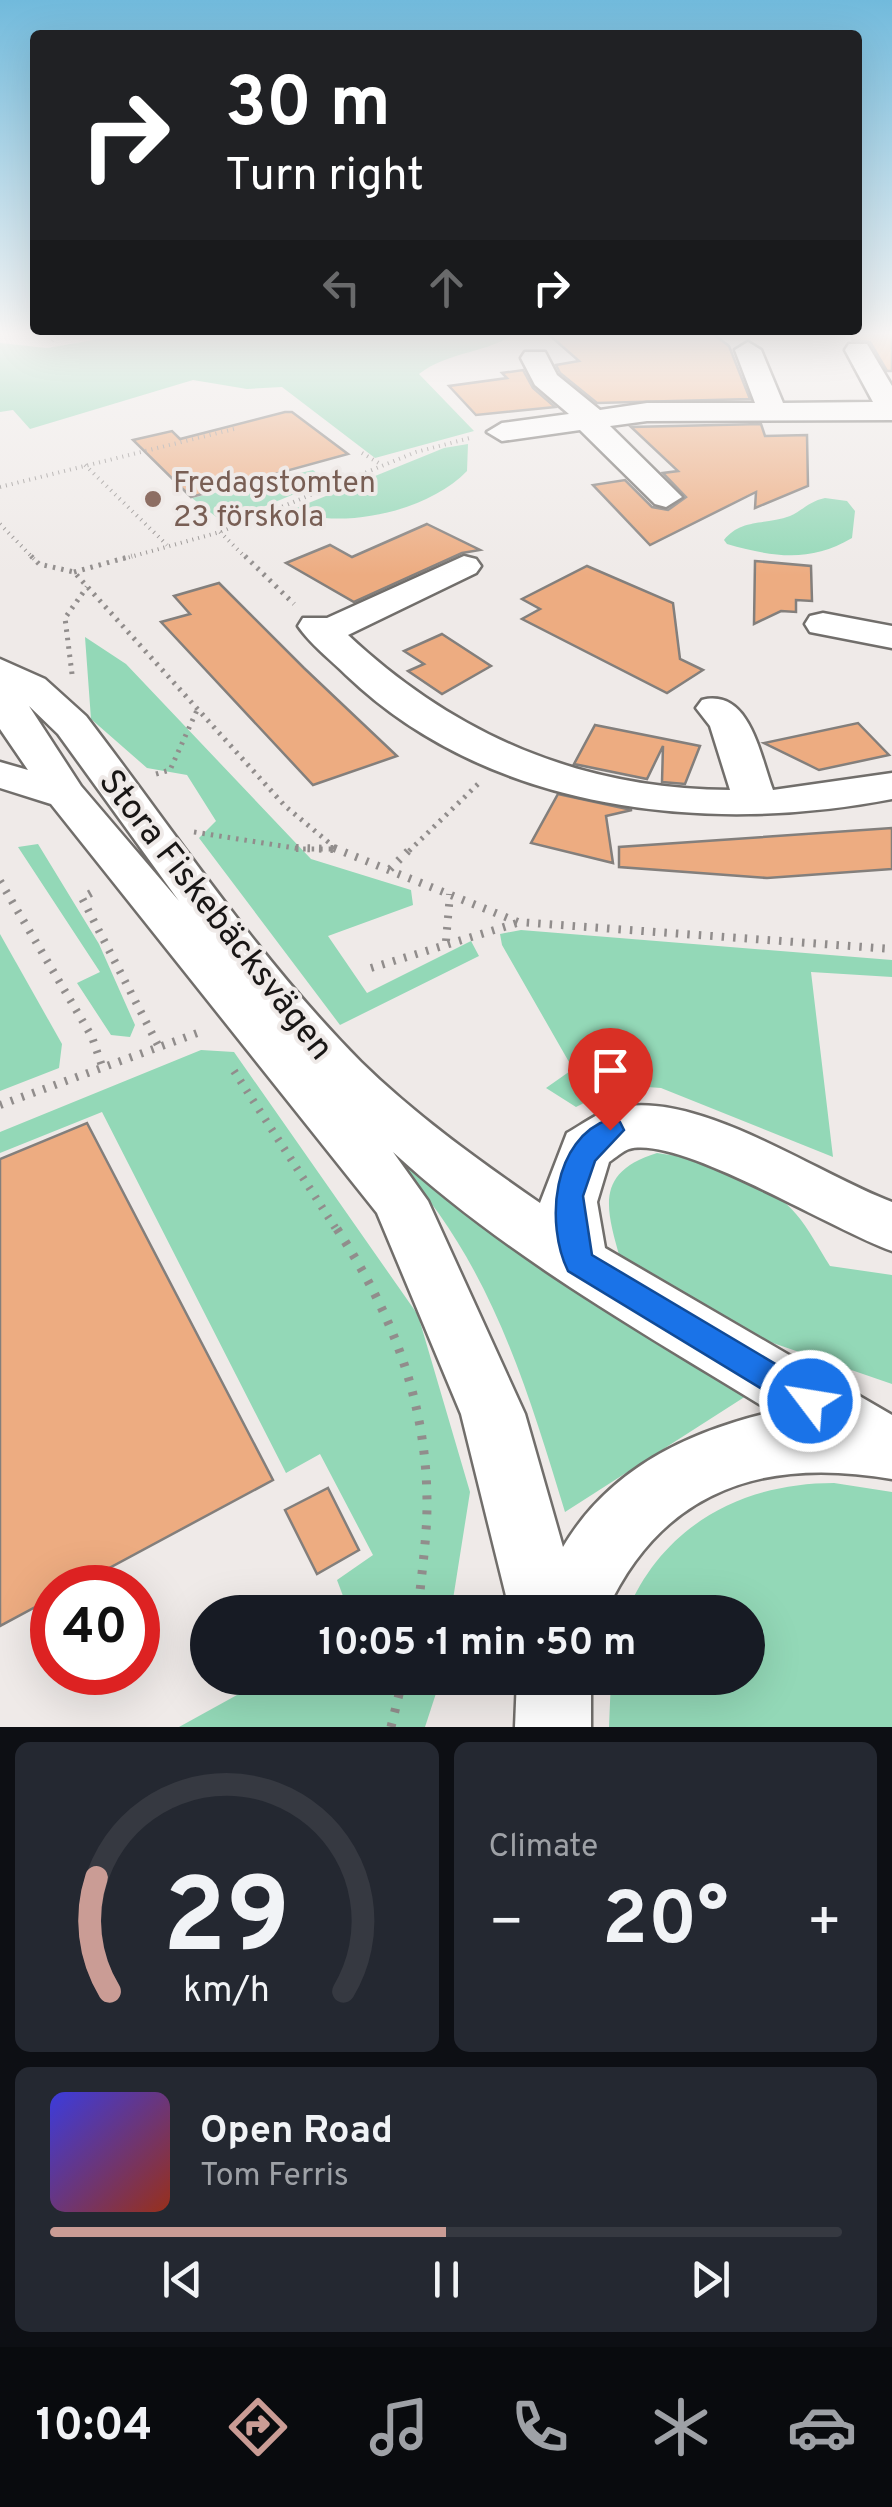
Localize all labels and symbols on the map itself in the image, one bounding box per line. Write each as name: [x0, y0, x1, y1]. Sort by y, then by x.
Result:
place label: Fredagstomten 23 förskola: [173, 466, 376, 537]
marker: Fredagstomten 23 förskola: [142, 488, 164, 510]
street label: Stora Fiskebäcksvägen: [87, 762, 342, 1070]
pin: [568, 1028, 653, 1131]
position arrow: [758, 1349, 862, 1453]
speed limit sign: 40: [30, 1565, 160, 1695]

